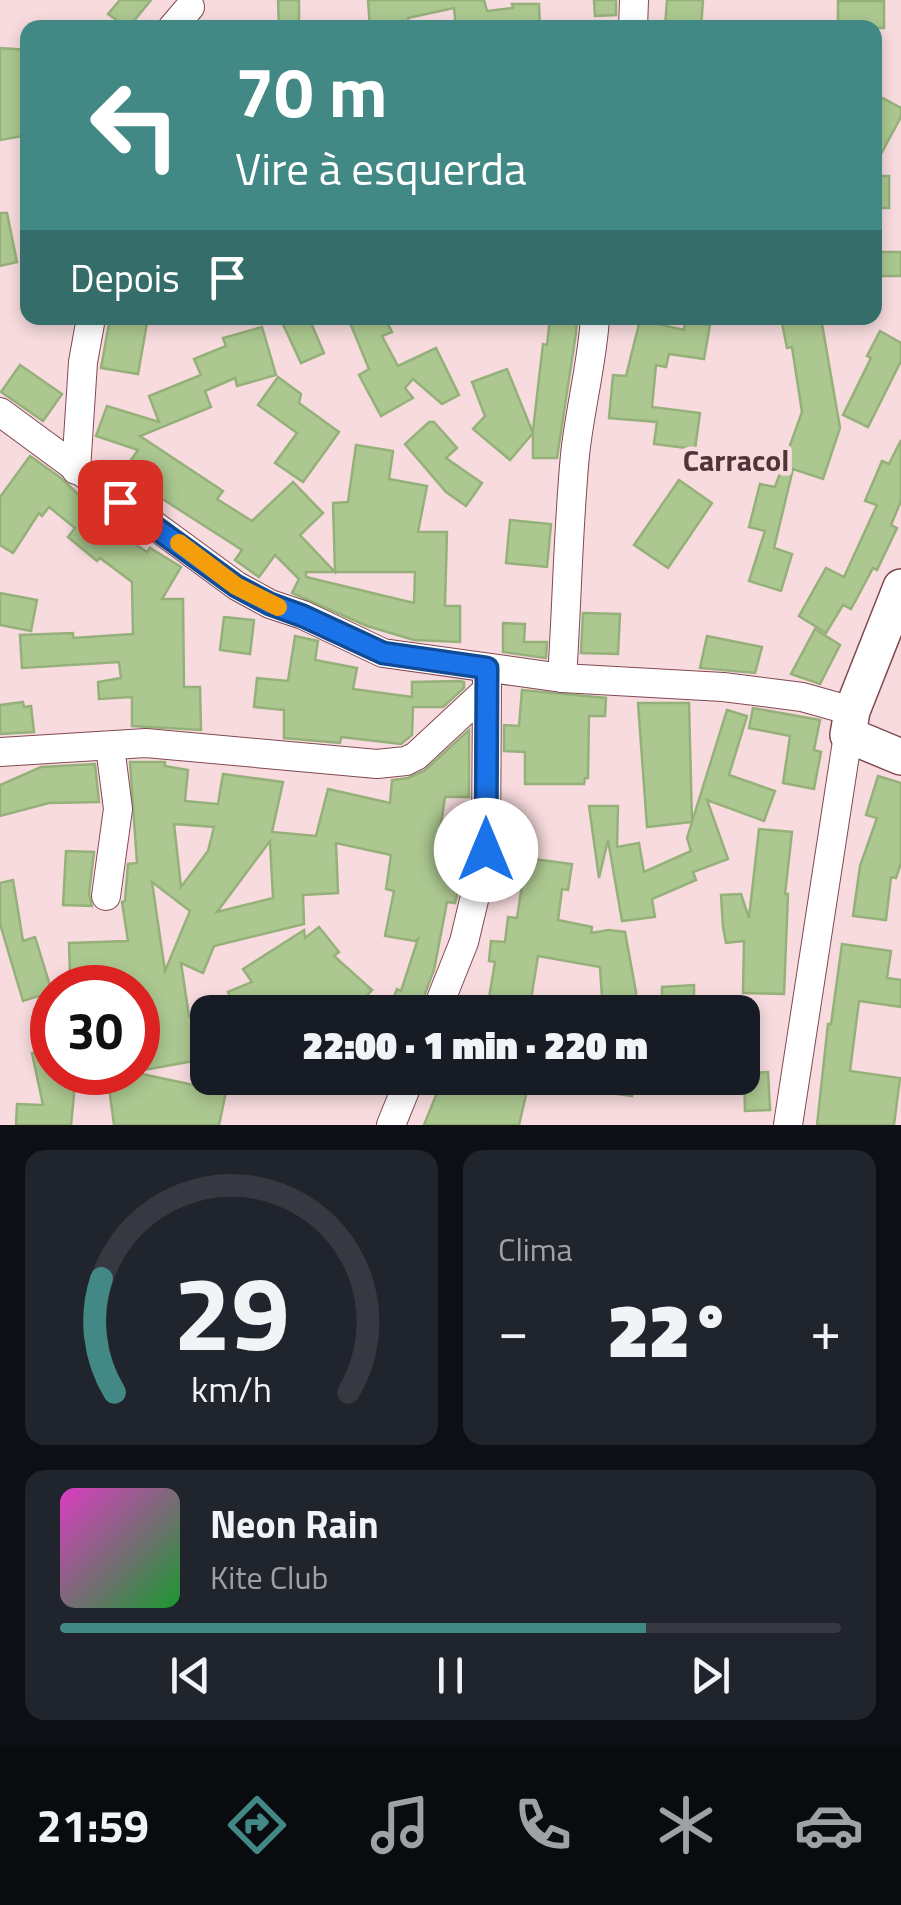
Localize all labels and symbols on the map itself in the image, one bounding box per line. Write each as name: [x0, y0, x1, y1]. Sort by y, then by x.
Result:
district label: Carracol: [683, 437, 789, 483]
pin: [78, 460, 163, 545]
position arrow: [434, 798, 538, 902]
speed limit sign: 30: [30, 965, 160, 1095]

